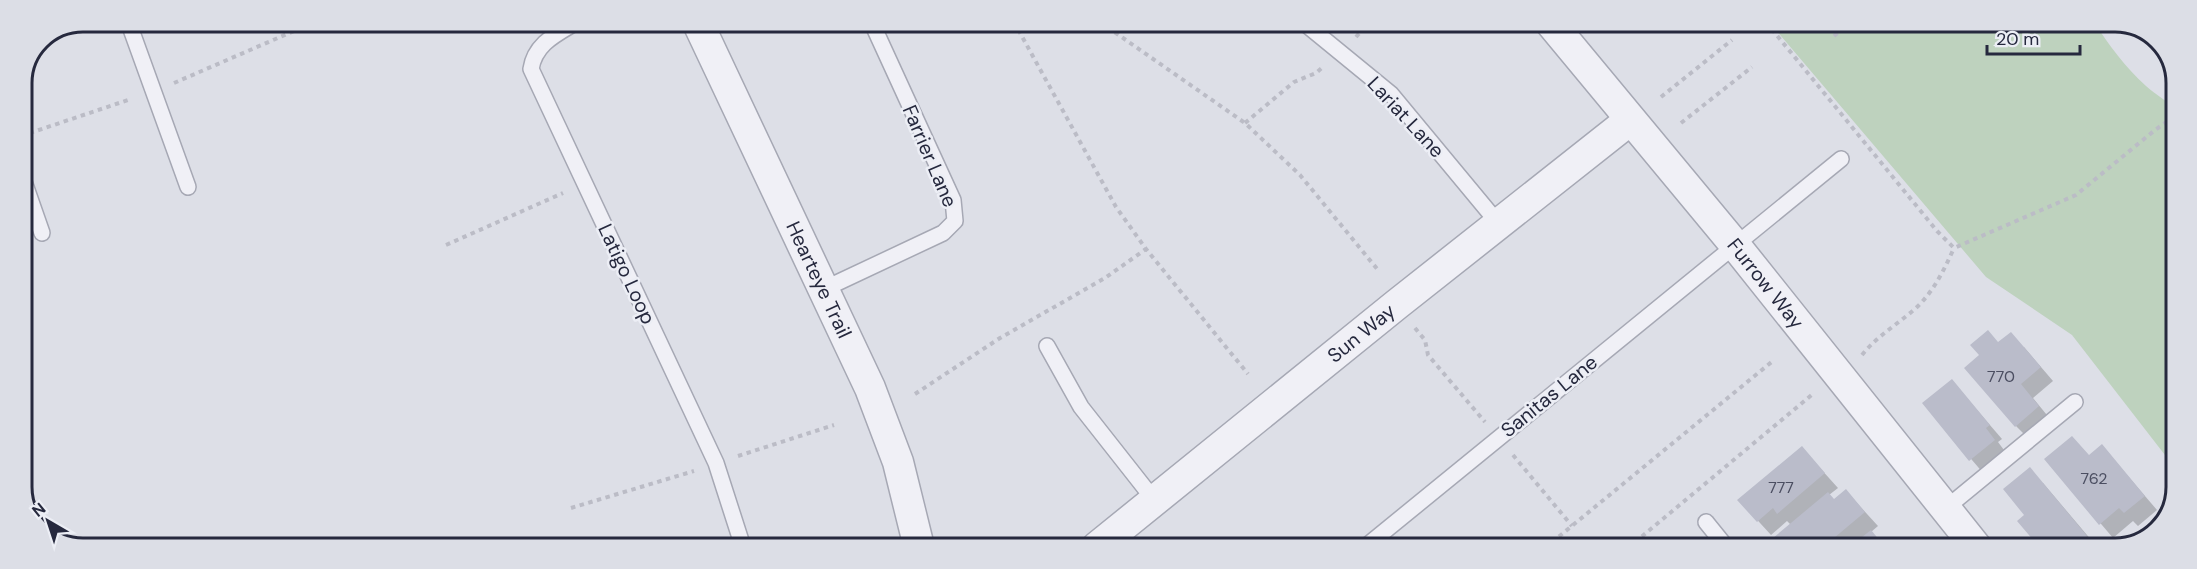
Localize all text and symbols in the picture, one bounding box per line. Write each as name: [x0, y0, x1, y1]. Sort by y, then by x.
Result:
scale bar: [1987, 18, 2080, 56]
text: 20 m: [1996, 27, 2039, 51]
street label: Lariat Lane: [1362, 71, 1450, 163]
street label: Farrier Lane: [897, 101, 963, 211]
street label: Hearteye Trail: [780, 217, 858, 342]
street label: Latigo Loop: [592, 220, 662, 328]
street label: Furrow Way: [1722, 233, 1810, 334]
street label: Sun Way: [1322, 298, 1401, 368]
street label: Sanitas Lane: [1495, 349, 1603, 443]
house number: 770: [1987, 366, 2015, 387]
house number: 762: [2081, 468, 2107, 489]
house number: 777: [1768, 477, 1794, 498]
north arrow: [18, 491, 78, 551]
text: N: [28, 498, 50, 522]

